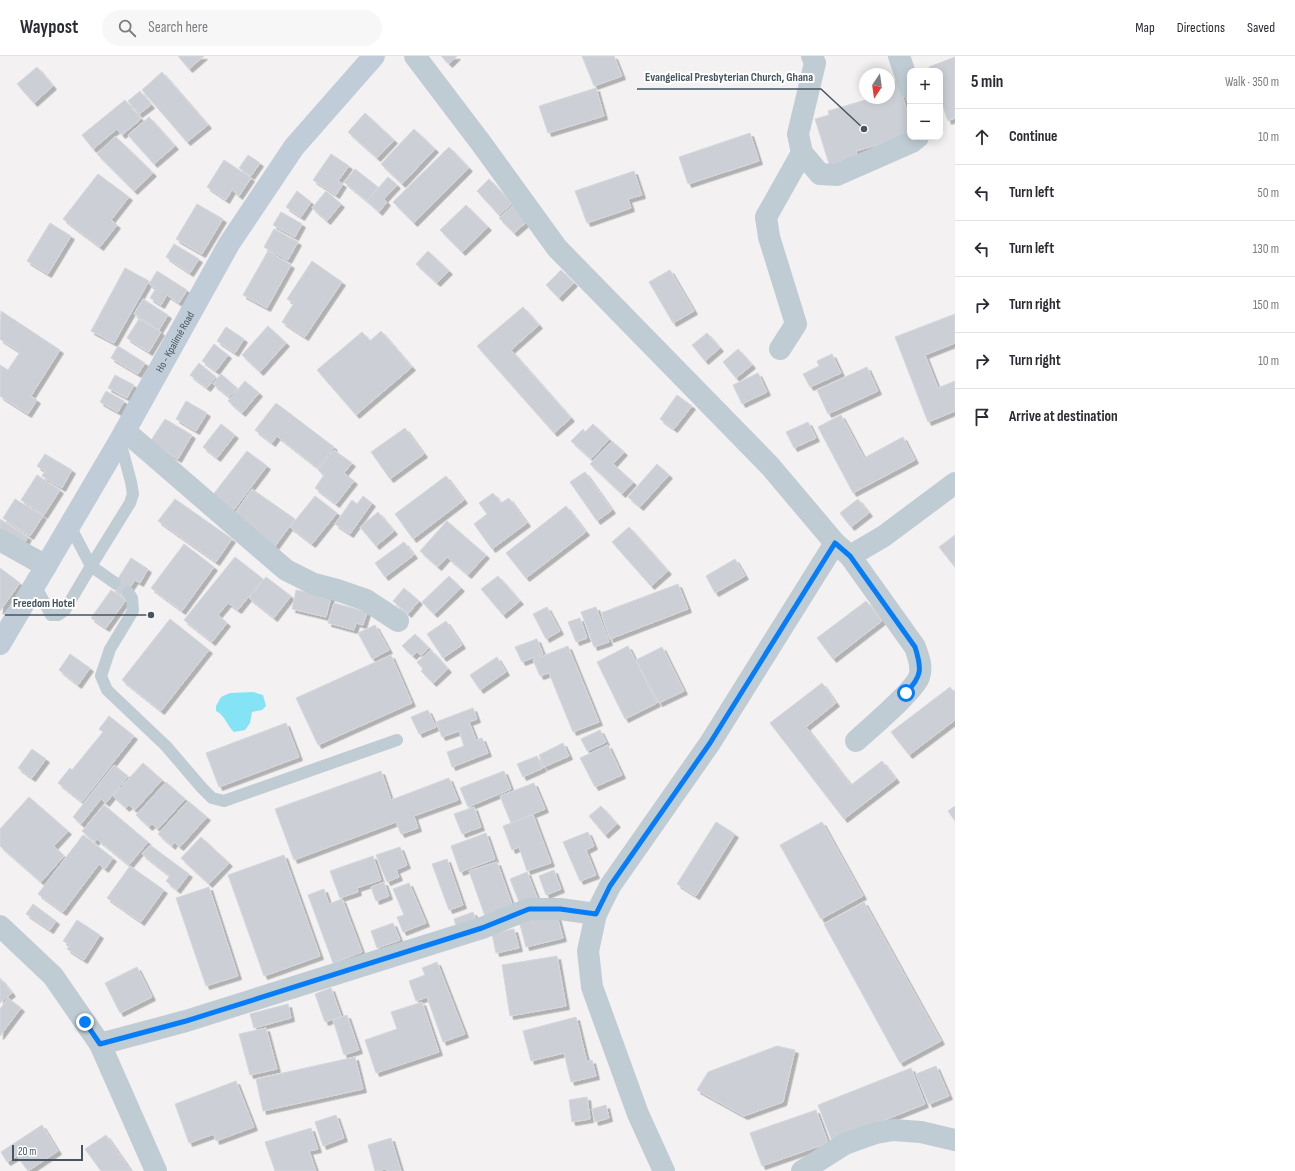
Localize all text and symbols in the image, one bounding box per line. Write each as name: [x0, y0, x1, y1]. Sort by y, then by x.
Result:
search box: [102, 10, 382, 46]
text: Waypost: [20, 16, 78, 39]
icon: search: [116, 17, 138, 39]
text: Search here: [148, 18, 208, 37]
text: Map: [1135, 19, 1155, 36]
text: Directions: [1177, 19, 1225, 36]
text: Saved: [1247, 19, 1275, 36]
callout: Evangelical Presbyterian Church, Ghana: [637, 65, 821, 89]
north arrow: [859, 68, 895, 104]
map controls: [907, 68, 943, 140]
button: +: [907, 68, 943, 104]
text: Evangelical Presbyterian Church, Ghana: [645, 70, 813, 85]
text: 5 min: [971, 72, 1003, 92]
text: Walk · 350 m: [1225, 74, 1279, 90]
button: −: [907, 104, 943, 140]
icon: ahead: [971, 126, 993, 148]
text: Continue: [1009, 127, 1058, 146]
text: 10 m: [1258, 129, 1279, 145]
icon: left: [971, 182, 993, 204]
text: Turn left: [1009, 183, 1054, 202]
text: 50 m: [1258, 185, 1279, 201]
icon: left: [971, 238, 993, 260]
text: Turn left: [1009, 239, 1054, 258]
text: 130 m: [1253, 241, 1279, 257]
icon: right: [971, 294, 993, 316]
text: Turn right: [1009, 295, 1061, 314]
text: 150 m: [1253, 297, 1279, 313]
street label: Ho - Kpalimé Road: [153, 309, 197, 375]
icon: right: [971, 350, 993, 372]
text: Turn right: [1009, 351, 1061, 370]
text: 10 m: [1258, 353, 1279, 369]
icon: arrive: [971, 406, 993, 428]
text: Arrive at destination: [1009, 407, 1118, 426]
callout: Freedom Hotel: [5, 591, 83, 615]
text: Freedom Hotel: [13, 596, 75, 611]
route start: [897, 684, 915, 702]
route end: [76, 1013, 94, 1031]
scale bar: [12, 1143, 83, 1162]
text: 20 m: [18, 1145, 36, 1158]

